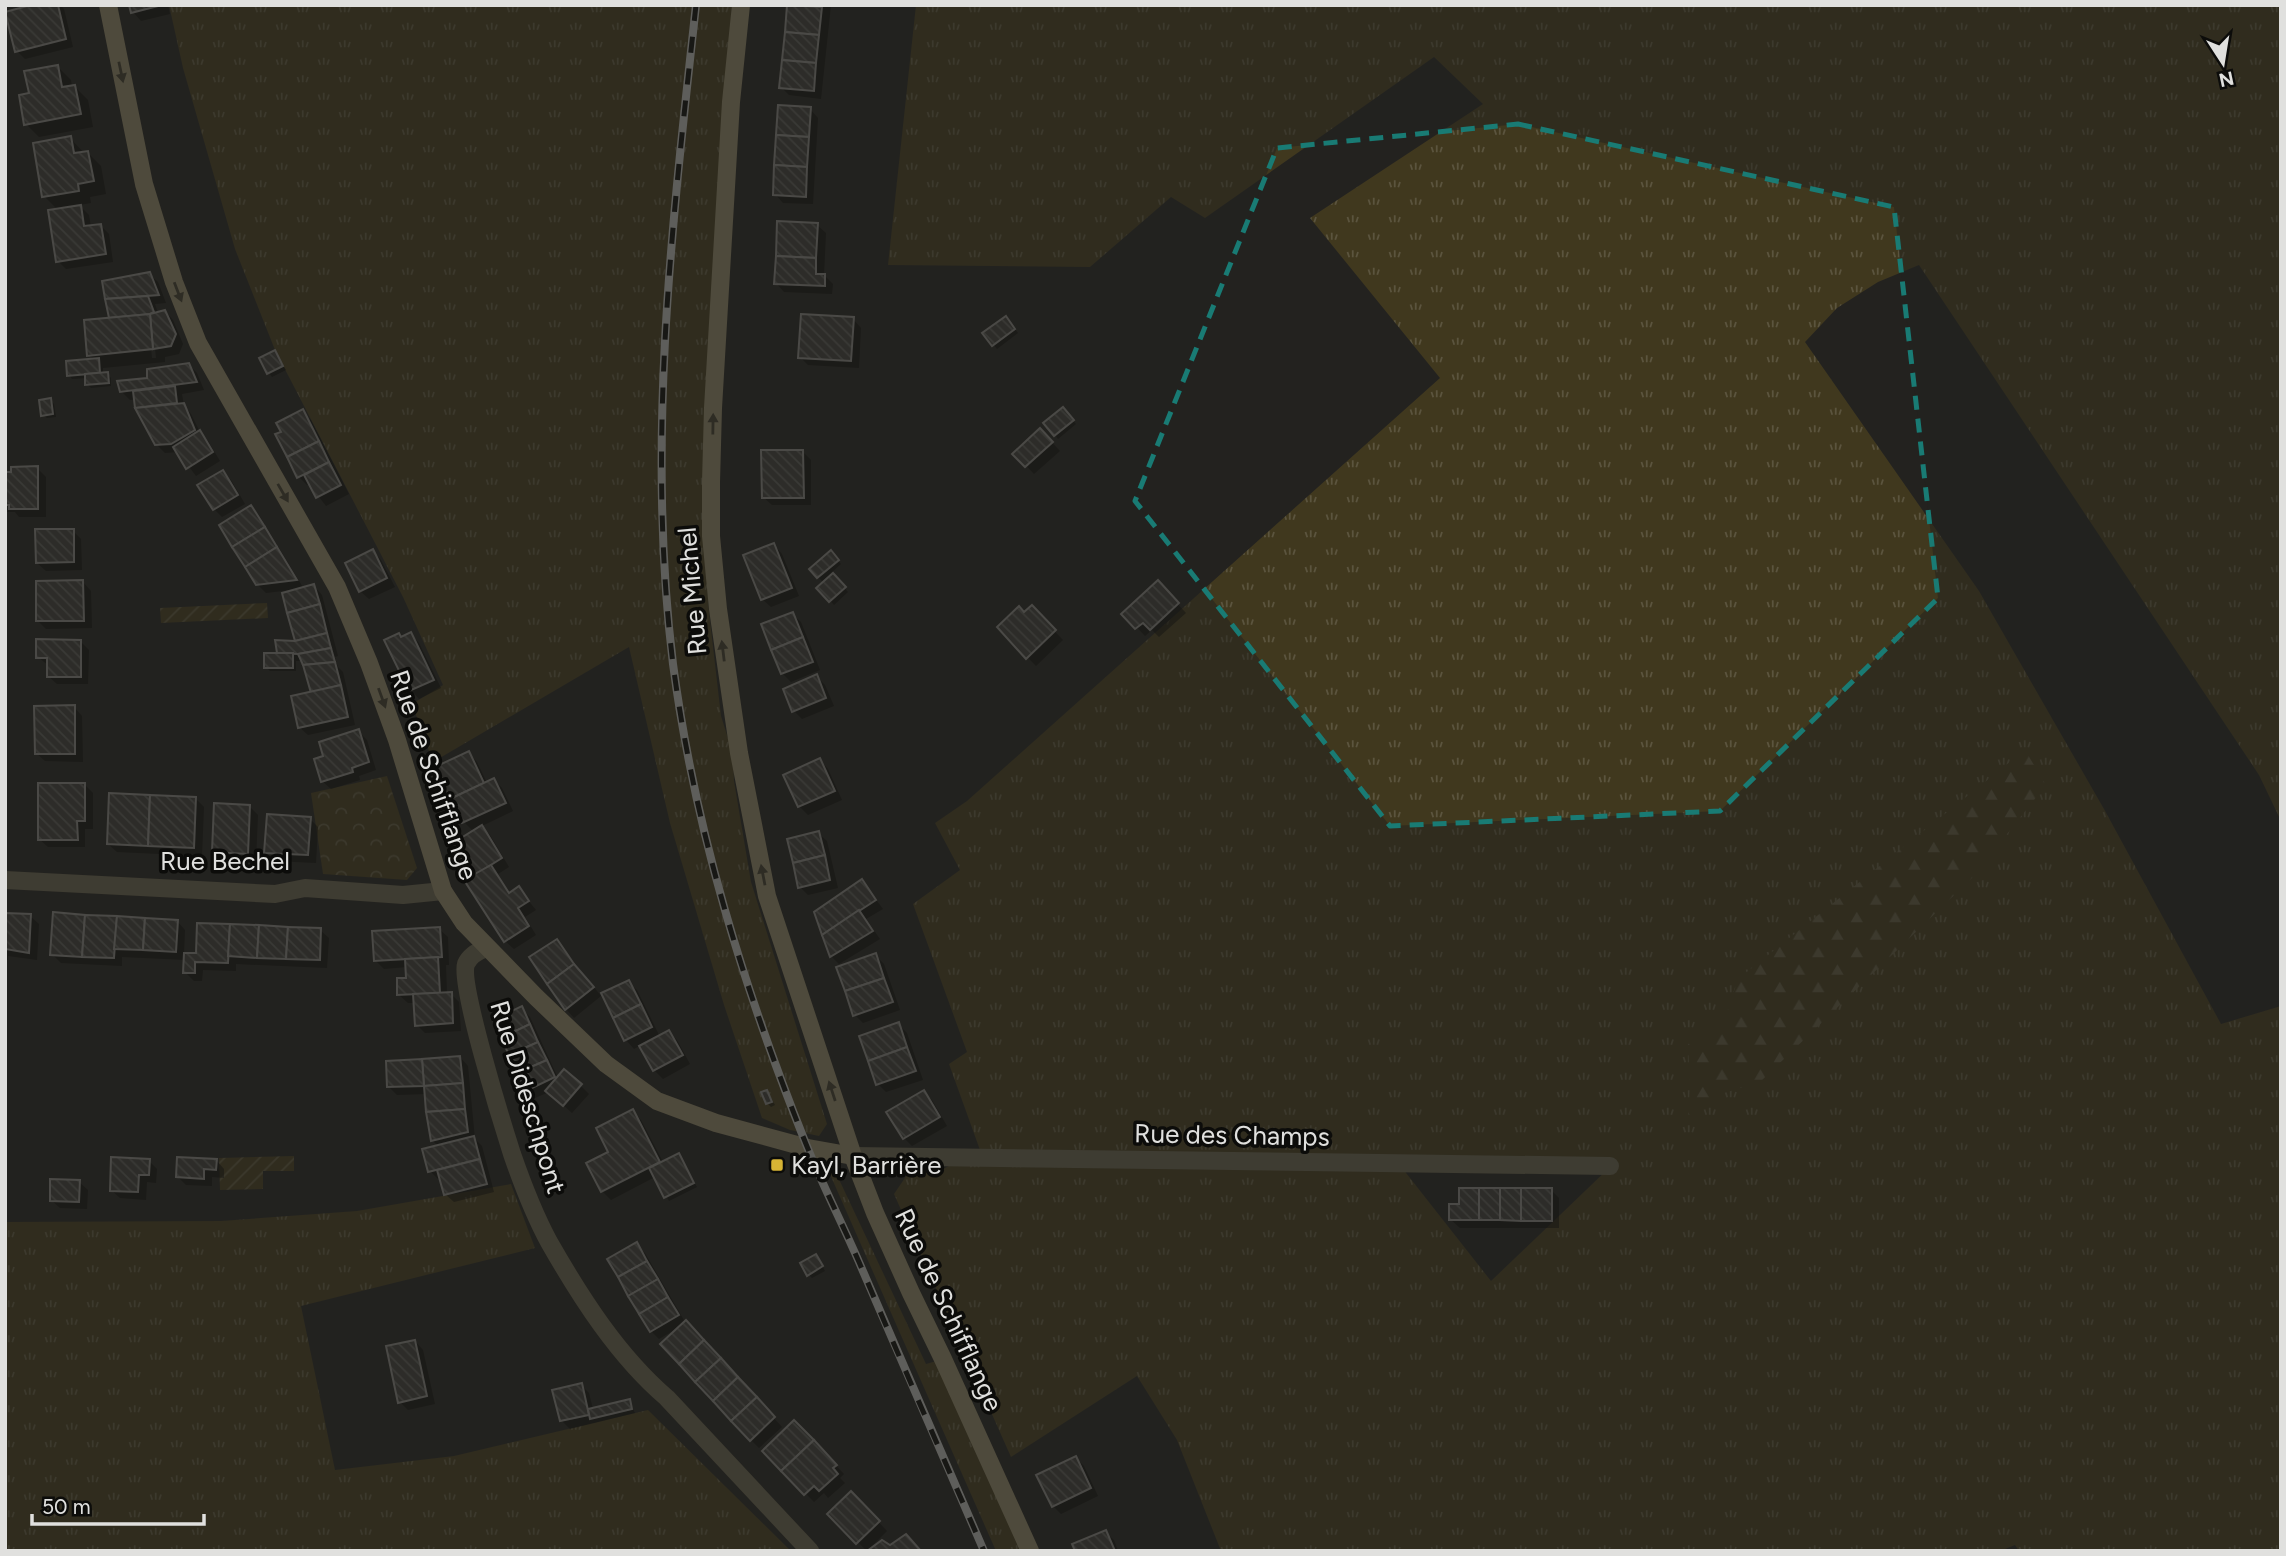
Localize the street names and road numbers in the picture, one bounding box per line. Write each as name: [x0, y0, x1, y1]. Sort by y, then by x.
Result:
street label: Rue Michel: [670, 526, 714, 656]
street label: Rue de Schifflange: [383, 666, 485, 884]
street label: Rue Bechel: [160, 845, 290, 877]
street label: Rue Dideschpont: [483, 997, 573, 1198]
street label: Rue des Champs: [1134, 1117, 1330, 1153]
street label: Rue de Schifflange: [888, 1204, 1010, 1416]

